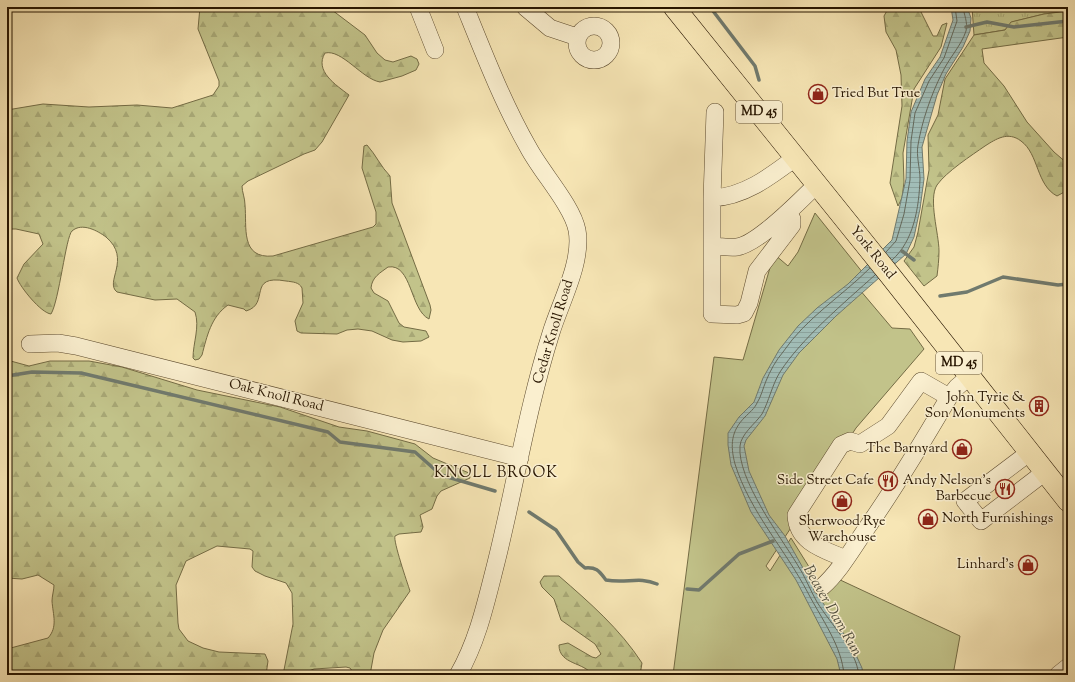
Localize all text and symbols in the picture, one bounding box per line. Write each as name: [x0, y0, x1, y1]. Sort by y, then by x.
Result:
shop icon: Tried But True: [807, 83, 829, 105]
place label: Tried But True: [832, 84, 920, 104]
road number: MD 45: [736, 101, 782, 123]
street label: York Road: [844, 222, 900, 284]
street label: Cedar Knoll Road: [529, 277, 579, 387]
road number: MD 45: [936, 352, 982, 374]
street label: Oak Knoll Road: [226, 375, 326, 417]
place label: John Tyrie & Son Monuments: [925, 388, 1026, 424]
building icon: John Tyrie & Son Monuments: [1028, 395, 1050, 417]
shop icon: The Barnyard: [951, 438, 973, 460]
place label: The Barnyard: [866, 439, 948, 459]
district label: KNOLL BROOK: [434, 463, 558, 484]
restaurant icon: Side Street Cafe: [877, 470, 899, 492]
place label: Side Street Cafe: [777, 471, 874, 491]
place label: Andy Nelson's Barbecue: [903, 471, 991, 507]
restaurant icon: Andy Nelson's Barbecue: [994, 478, 1016, 500]
shop icon: Sherwood Rye Warehouse: [831, 490, 853, 512]
shop icon: North Furnishings: [917, 508, 939, 530]
place label: North Furnishings: [942, 509, 1053, 529]
place label: Sherwood Rye Warehouse: [799, 512, 886, 548]
shop icon: Linhard's: [1017, 554, 1039, 576]
place label: Linhard's: [957, 555, 1014, 575]
water label: Beaver Dam Run: [797, 562, 867, 661]

